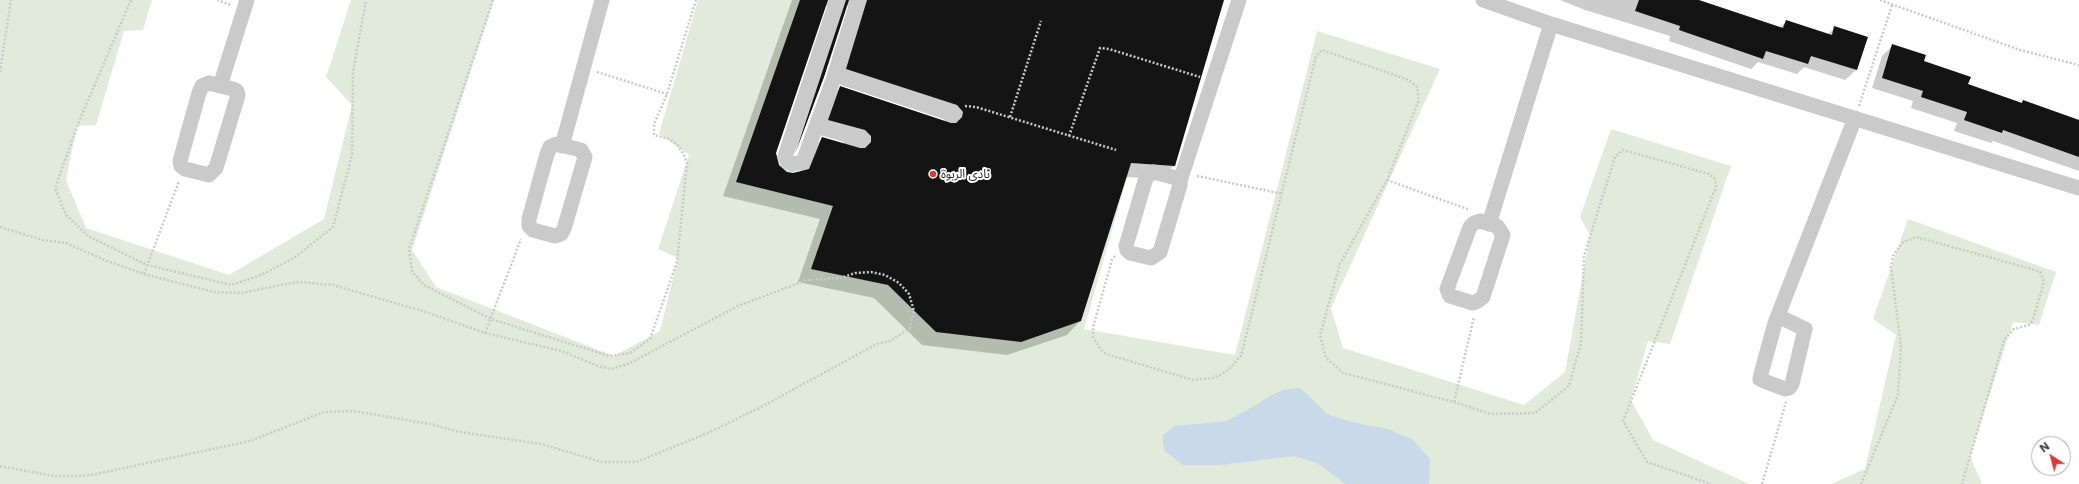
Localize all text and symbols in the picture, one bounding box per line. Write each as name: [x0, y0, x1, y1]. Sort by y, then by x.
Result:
place label: نادى الربوة: [941, 167, 990, 181]
marker: نادى الربوة: [928, 169, 938, 179]
north arrow: [2031, 436, 2071, 476]
text: N: [2037, 439, 2052, 455]

